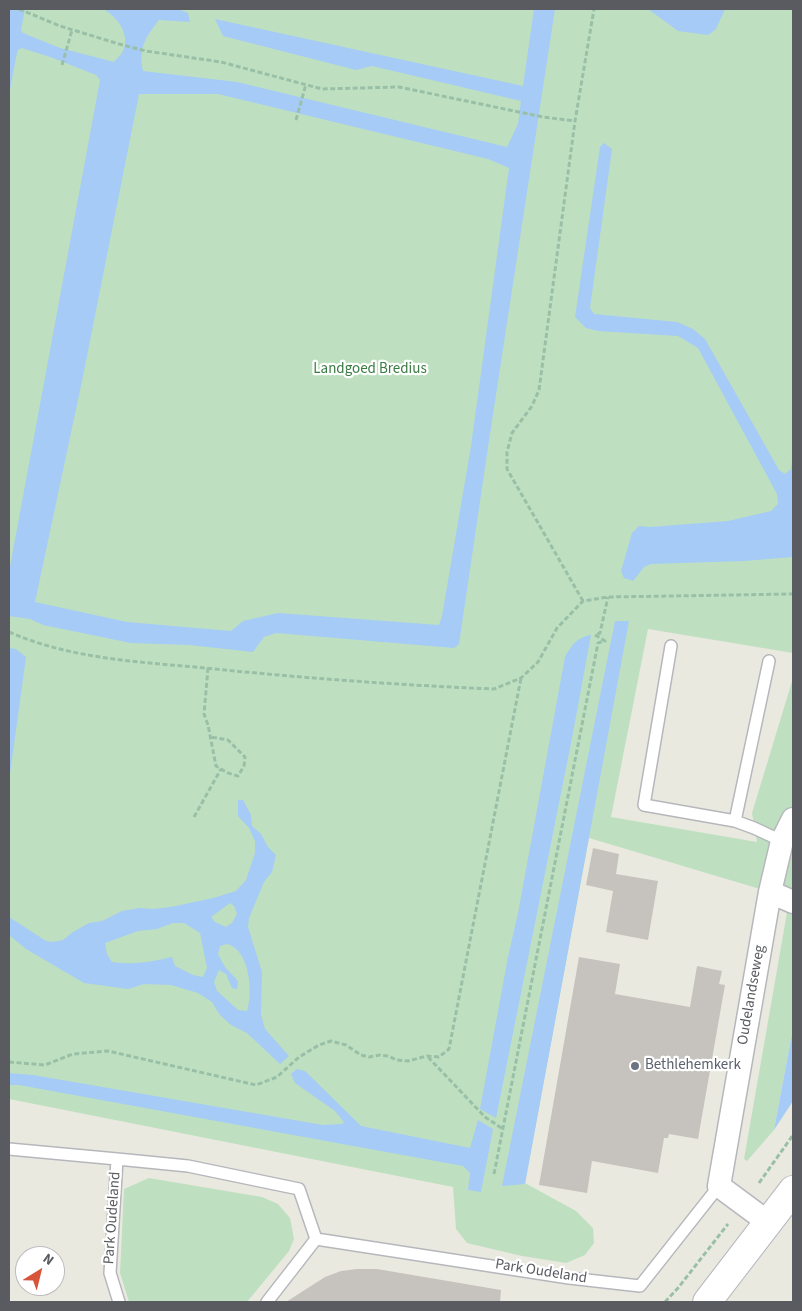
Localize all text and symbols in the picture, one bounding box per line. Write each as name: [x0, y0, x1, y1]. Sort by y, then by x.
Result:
park label: Landgoed Bredius: [313, 361, 427, 379]
street label: Oudelandseweg: [734, 944, 770, 1046]
place label: Bethlehemkerk: [645, 1057, 741, 1075]
marker: Bethlehemkerk: [629, 1060, 641, 1072]
street label: Park Oudeland: [101, 1171, 125, 1265]
north arrow: [15, 1246, 65, 1296]
text: N: [39, 1249, 58, 1271]
street label: Park Oudeland: [494, 1256, 588, 1288]

